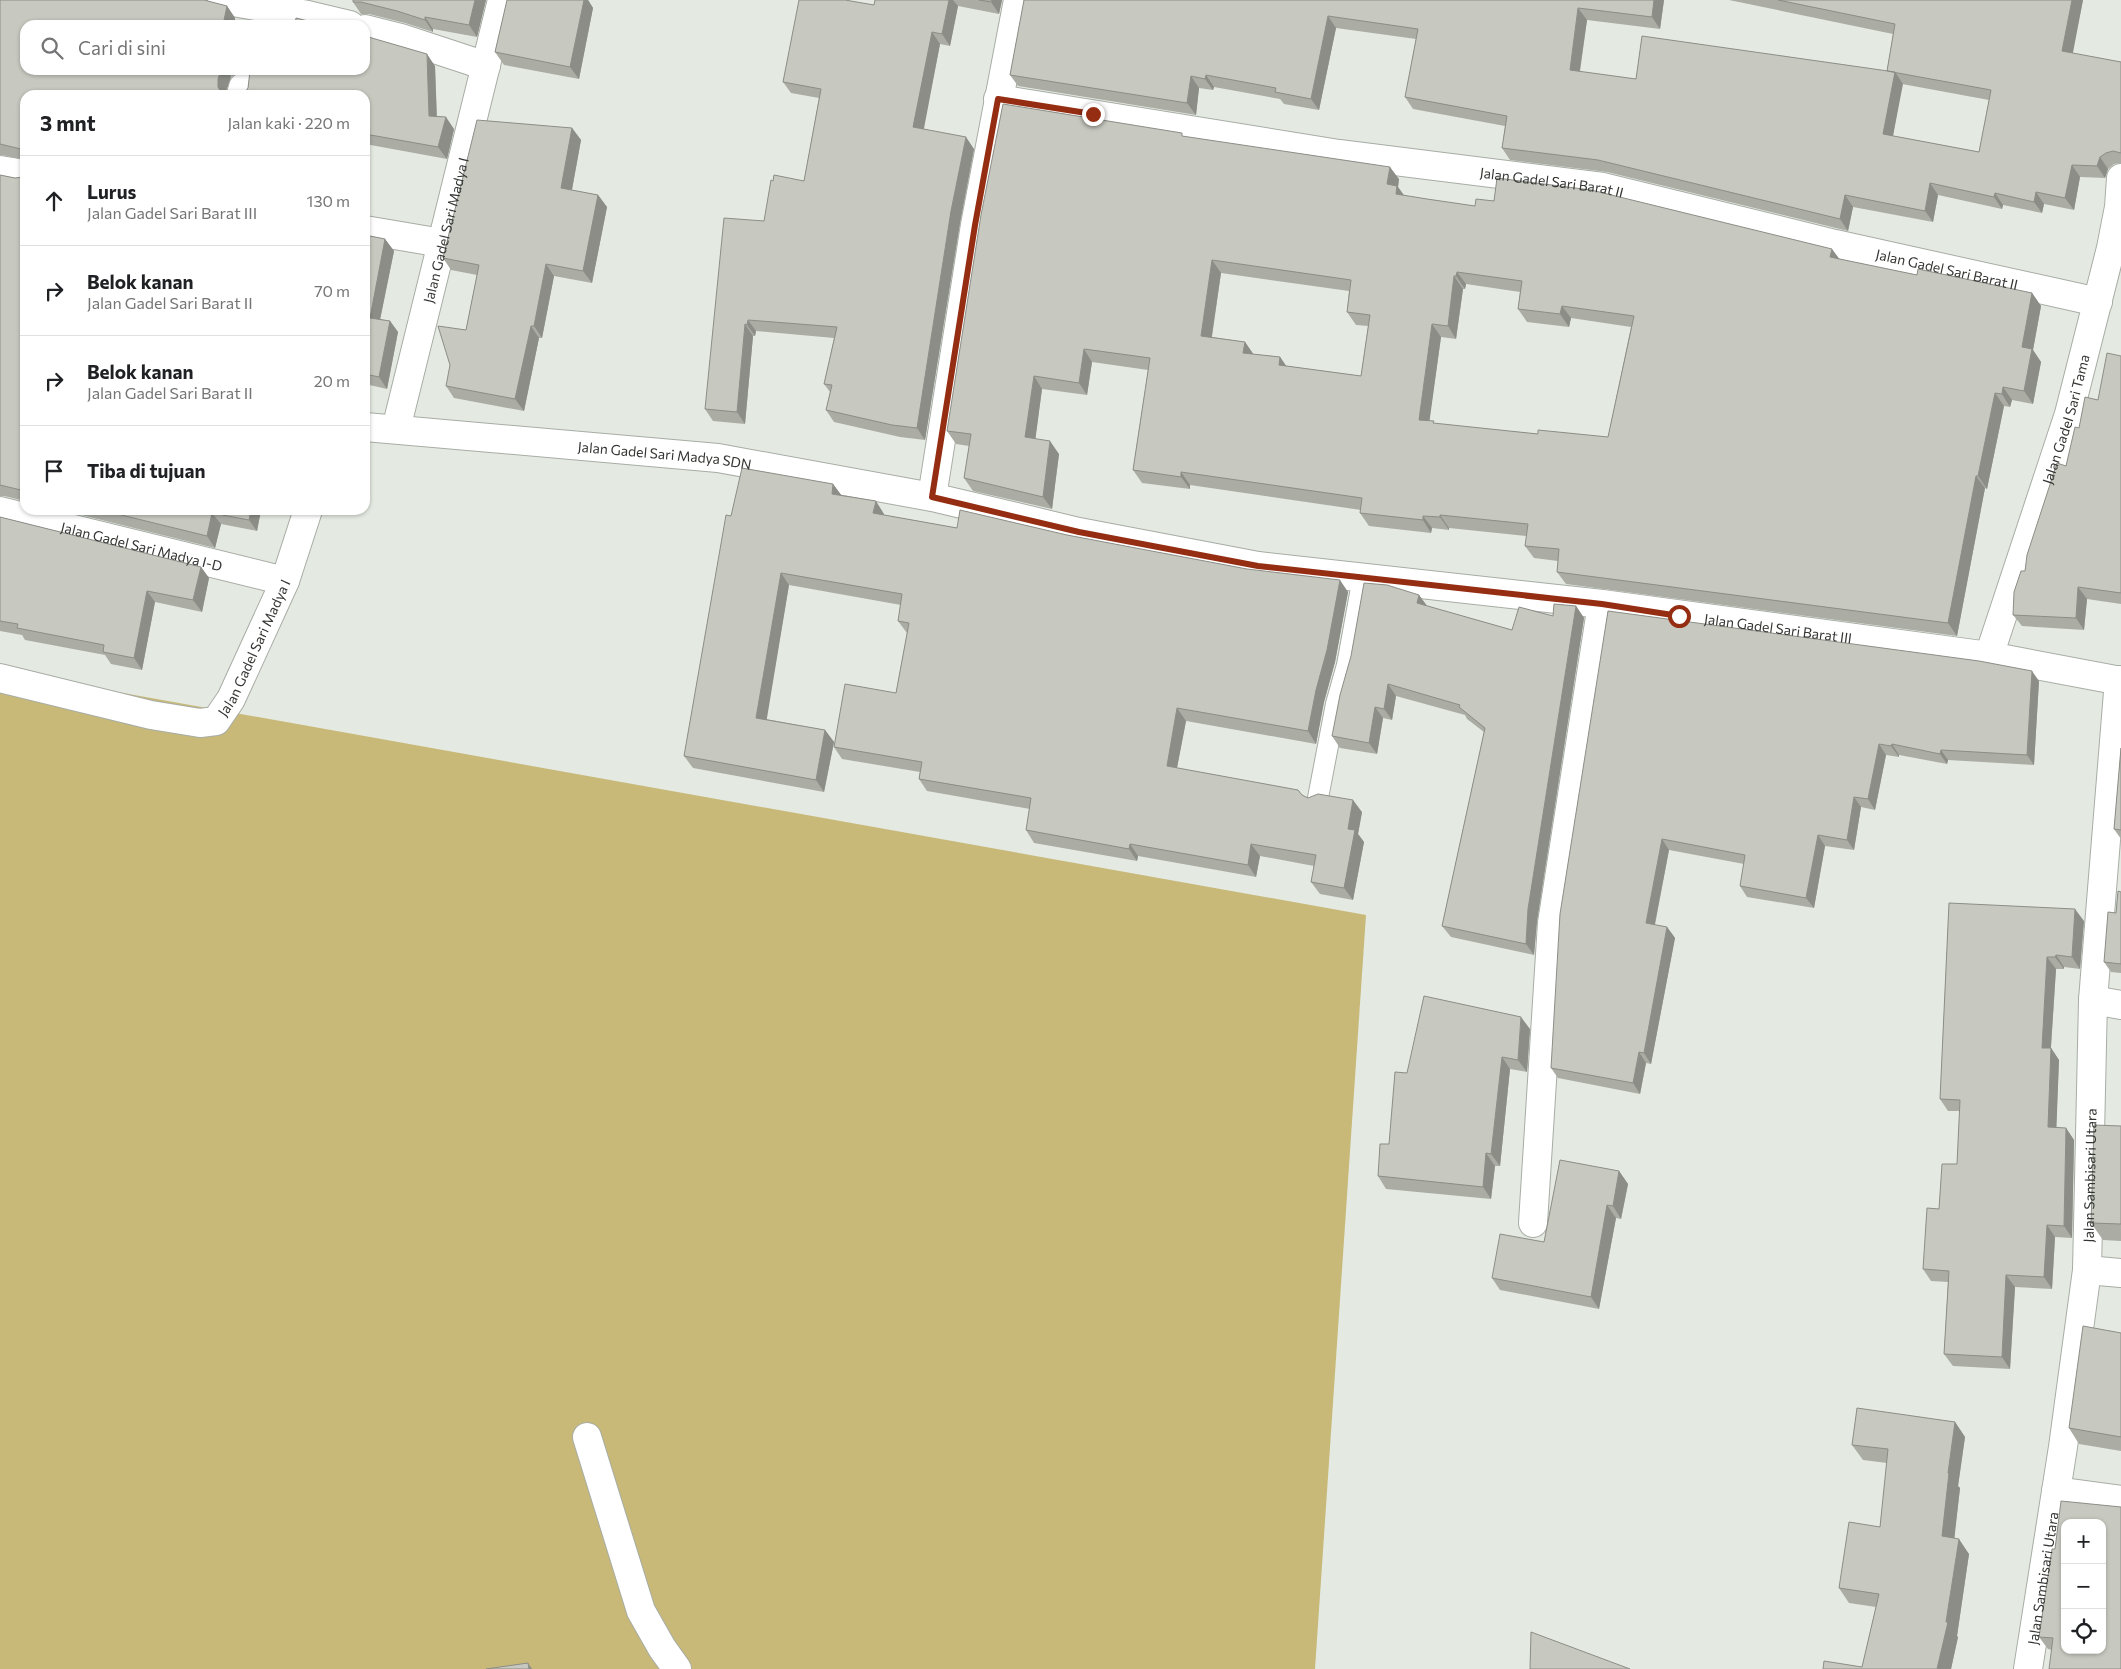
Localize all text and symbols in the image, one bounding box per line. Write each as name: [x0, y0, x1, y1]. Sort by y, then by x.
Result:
search box: [20, 20, 370, 75]
icon: search: [38, 34, 66, 62]
text: Cari di sini: [78, 36, 166, 59]
route end: [1082, 103, 1105, 126]
text: 3 mnt: [40, 110, 96, 135]
text: Jalan kaki · 220 m: [227, 113, 350, 132]
street label: Jalan Gadel Sari Madya I: [419, 155, 471, 305]
street label: Jalan Gadel Sari Barat II: [1479, 163, 1626, 200]
text: Lurus: [87, 180, 136, 203]
icon: ahead: [40, 187, 68, 215]
text: 130 m: [307, 191, 350, 210]
text: Jalan Gadel Sari Barat III: [87, 203, 257, 222]
street label: Jalan Gadel Sari Barat II: [1874, 245, 2020, 293]
text: Belok kanan: [87, 270, 194, 293]
icon: right: [40, 277, 68, 305]
text: 70 m: [314, 281, 350, 300]
text: Jalan Gadel Sari Barat II: [87, 293, 253, 312]
street label: Jalan Gadel Sari Tama: [2038, 352, 2092, 486]
text: Belok kanan: [87, 360, 194, 383]
icon: right: [40, 367, 68, 395]
text: 20 m: [314, 371, 350, 390]
text: Jalan Gadel Sari Barat II: [87, 383, 253, 402]
street label: Jalan Gadel Sari Madya SDN: [577, 437, 753, 472]
icon: arrive: [40, 457, 68, 485]
text: Tiba di tujuan: [87, 459, 205, 482]
street label: Jalan Gadel Sari Madya I-D: [59, 518, 224, 574]
street label: Jalan Gadel Sari Madya I: [213, 576, 293, 719]
route start: [1668, 605, 1691, 628]
street label: Jalan Gadel Sari Barat III: [1703, 609, 1853, 646]
street label: Jalan Sambisari Utara: [2079, 1108, 2099, 1243]
street label: Jalan Sambisari Utara: [2023, 1510, 2061, 1646]
map controls: [2061, 1519, 2106, 1654]
button: +: [2061, 1519, 2106, 1564]
button: −: [2061, 1564, 2106, 1609]
button: locate: [2061, 1609, 2106, 1654]

